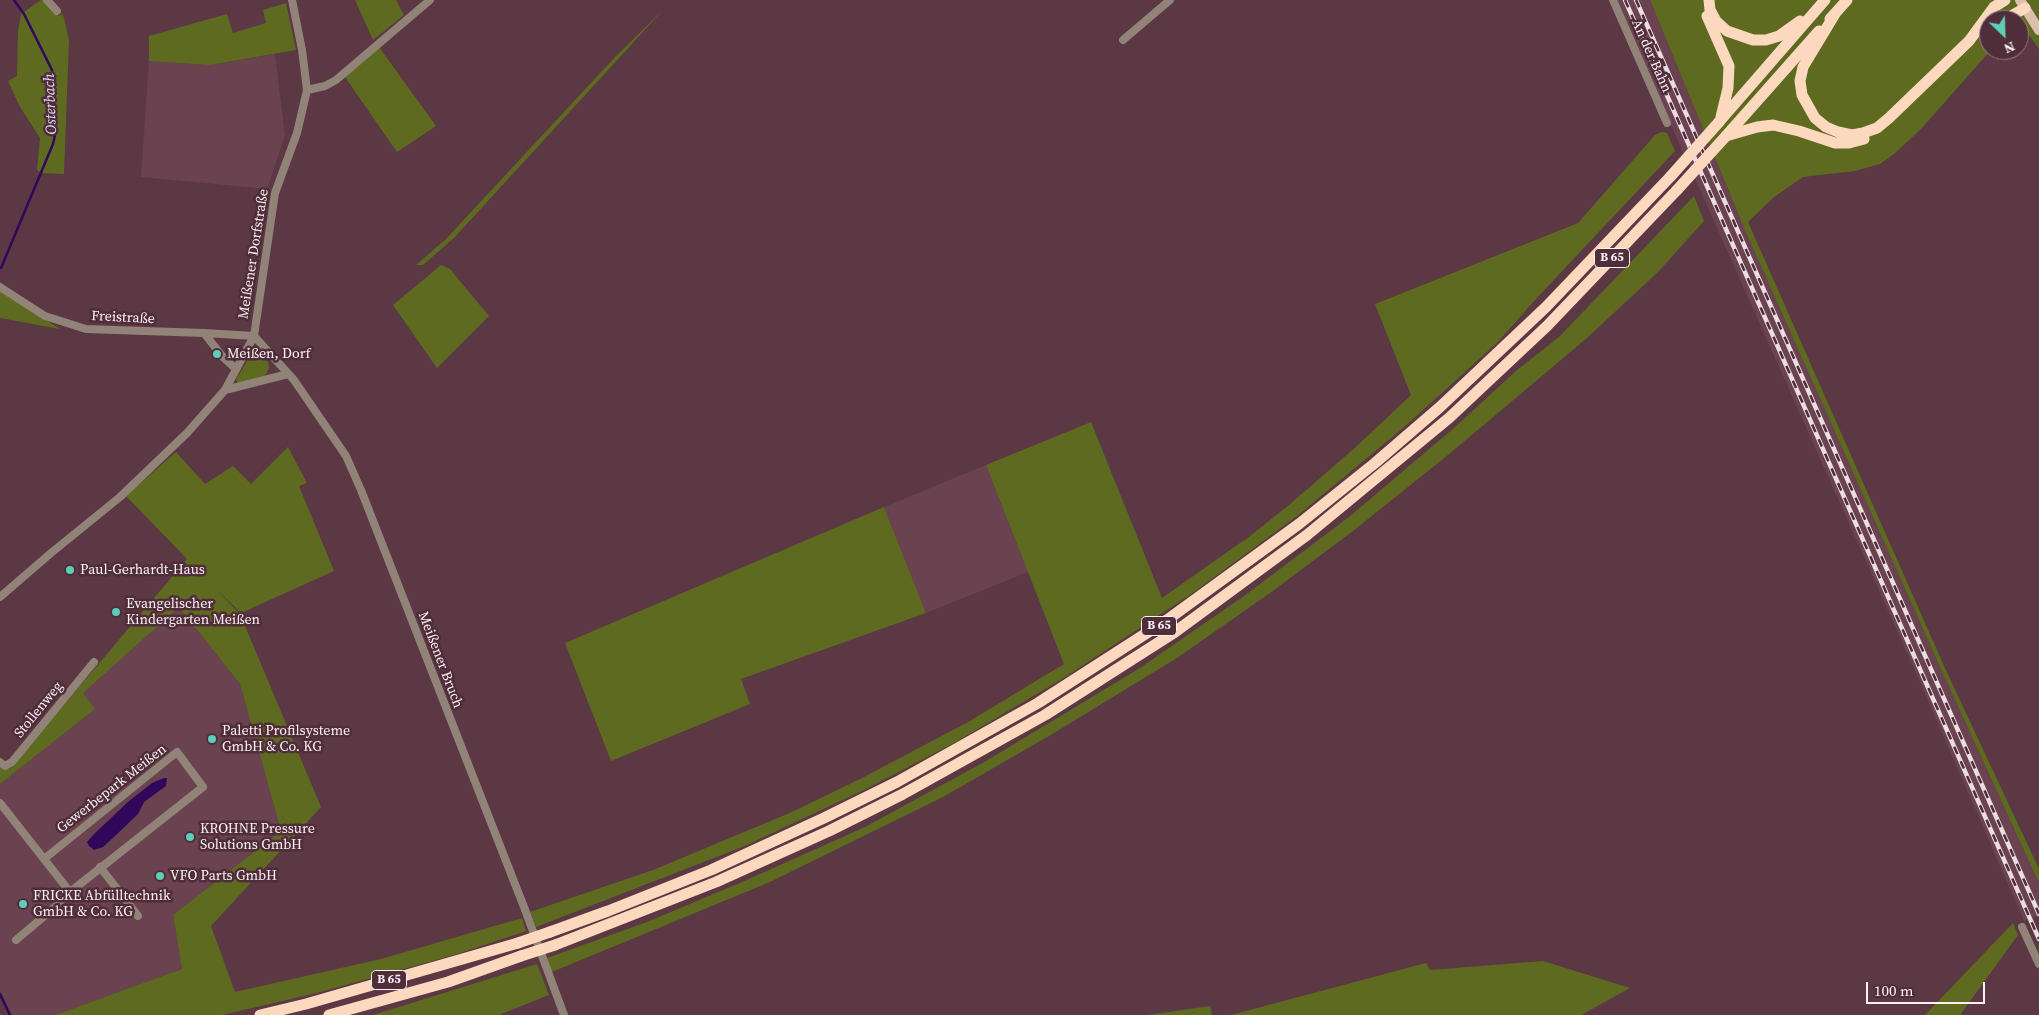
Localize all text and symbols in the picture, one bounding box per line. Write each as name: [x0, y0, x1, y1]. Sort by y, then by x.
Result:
north arrow: [1979, 10, 2029, 60]
street label: An der Bahn: [1627, 17, 1675, 95]
text: N: [2001, 37, 2018, 59]
water label: Osterbach: [41, 73, 61, 135]
street label: Meißener Dorfstraße: [235, 188, 273, 320]
road number: B 65: [1594, 248, 1630, 268]
street label: Freistraße: [91, 308, 155, 328]
place label: Meißen, Dorf: [227, 346, 311, 362]
marker: Meißen, Dorf: [211, 348, 223, 360]
place label: Paul-Gerhardt-Haus: [80, 562, 205, 578]
marker: Paul-Gerhardt-Haus: [64, 564, 76, 576]
place label: Evangelischer Kindergarten Meißen: [126, 596, 260, 628]
marker: Evangelischer Kindergarten Meißen: [110, 606, 122, 618]
street label: Meißener Bruch: [414, 609, 466, 711]
road number: B 65: [1142, 616, 1176, 636]
street label: Stollenweg: [11, 678, 67, 742]
place label: Paletti Profilsysteme GmbH & Co. KG: [222, 723, 350, 756]
marker: Paletti Profilsysteme GmbH & Co. KG: [206, 733, 218, 745]
street label: Gewerbepark Meißen: [54, 741, 170, 837]
place label: KROHNE Pressure Solutions GmbH: [200, 821, 315, 854]
marker: KROHNE Pressure Solutions GmbH: [184, 831, 196, 843]
place label: VFO Parts GmbH: [170, 868, 277, 884]
marker: VFO Parts GmbH: [154, 870, 166, 882]
place label: FRICKE Abfülltechnik GmbH & Co. KG: [33, 888, 171, 920]
marker: FRICKE Abfülltechnik GmbH & Co. KG: [17, 898, 29, 910]
road number: B 65: [372, 970, 406, 990]
scale bar: [1869, 972, 1988, 1004]
text: 100 m: [1874, 980, 1914, 1001]

